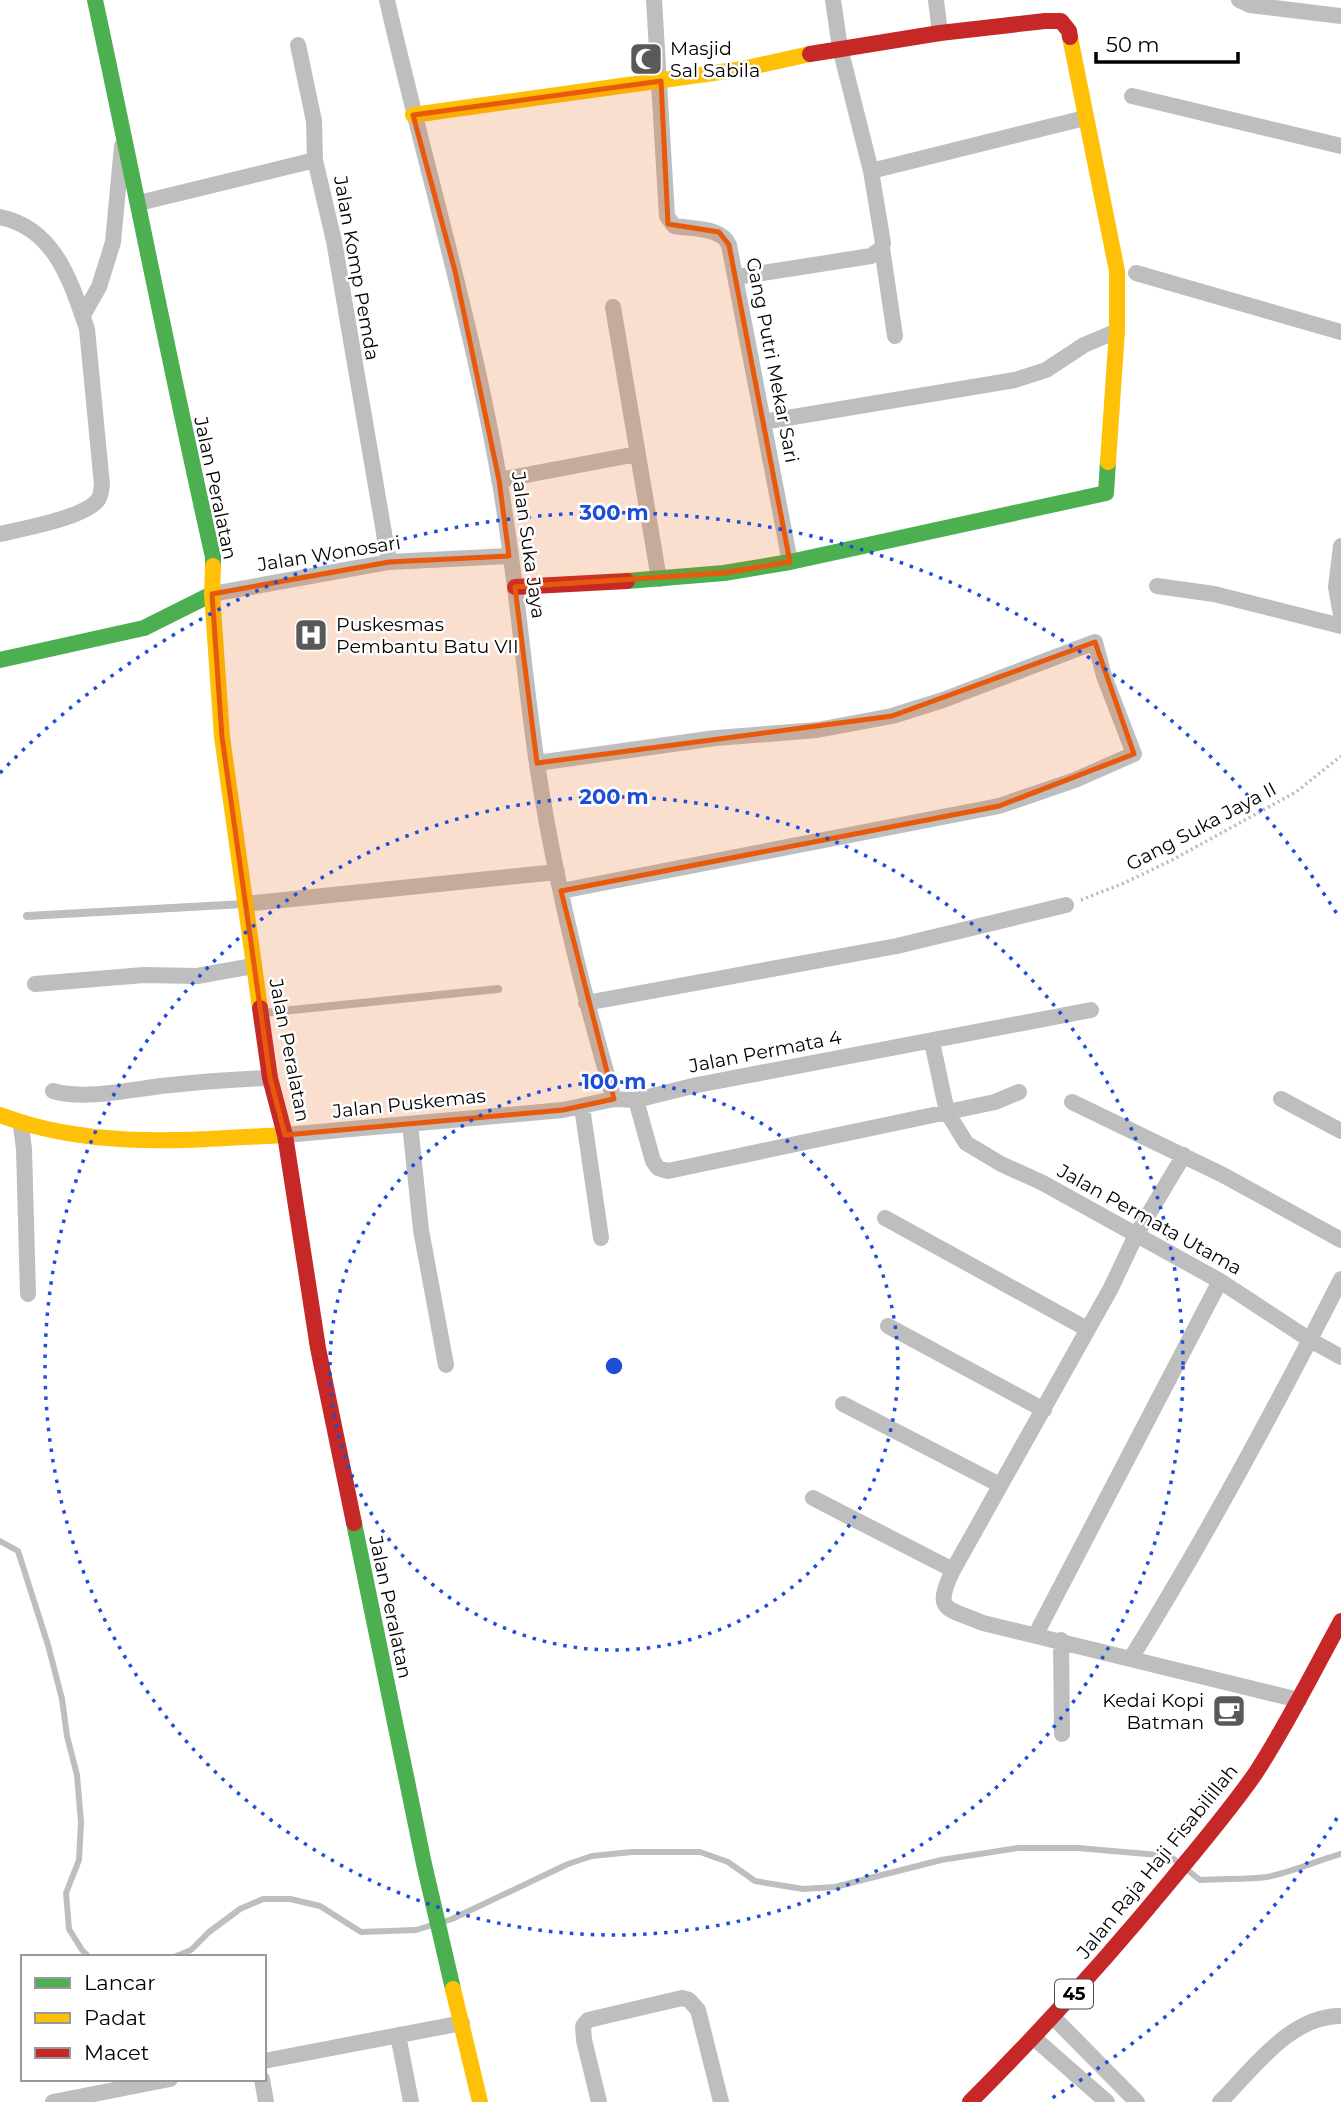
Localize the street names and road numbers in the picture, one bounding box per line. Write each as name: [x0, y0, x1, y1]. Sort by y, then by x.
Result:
street label: Jalan Komp Pemda: [329, 173, 384, 362]
street label: Gang Putri Mekar Sari: [741, 256, 804, 465]
street label: Jalan Peralatan: [189, 414, 242, 562]
street label: Jalan Suka Jaya: [507, 469, 550, 620]
street label: Jalan Wonosari: [255, 531, 402, 576]
street label: Gang Suka Jaya II: [1122, 777, 1280, 876]
street label: Jalan Peralatan: [264, 975, 315, 1124]
street label: Jalan Permata 4: [686, 1025, 844, 1078]
street label: Jalan Puskemas: [330, 1084, 487, 1123]
street label: Jalan Permata Utama: [1053, 1159, 1246, 1280]
street label: Jalan Peralatan: [364, 1533, 417, 1681]
street label: Jalan Raja Haji Fisabilillah: [1071, 1760, 1243, 1964]
road number: 45: [1055, 1980, 1093, 2008]

